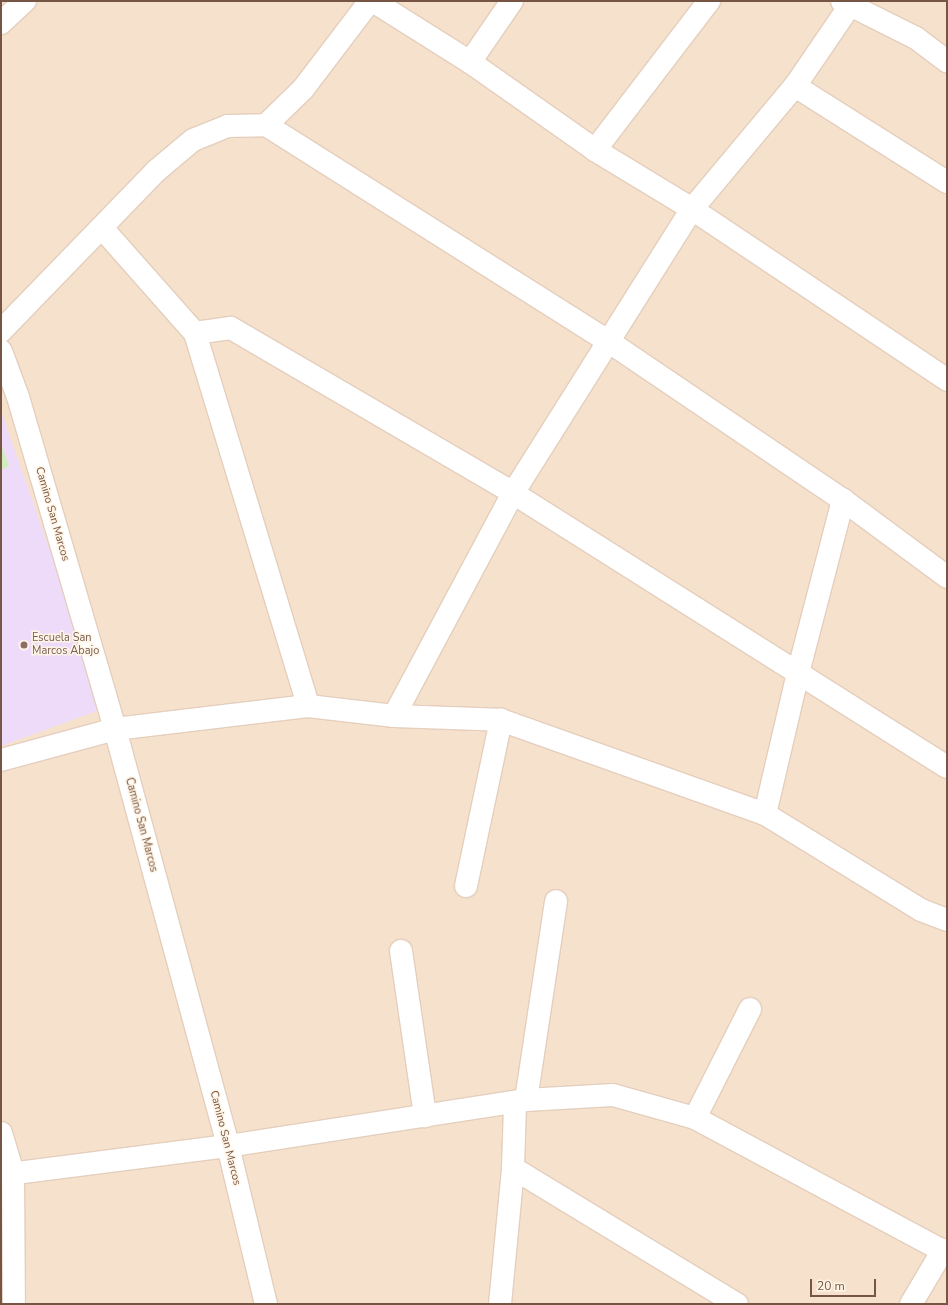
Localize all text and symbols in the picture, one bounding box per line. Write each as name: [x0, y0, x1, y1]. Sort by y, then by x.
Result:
street label: Camino San Marcos: [32, 465, 72, 563]
place label: Escuela San Marcos Abajo: [32, 632, 99, 658]
marker: Escuela San Marcos Abajo: [19, 640, 29, 650]
street label: Camino San Marcos: [122, 776, 160, 874]
street label: Camino San Marcos: [207, 1089, 243, 1187]
scale bar: [812, 1271, 878, 1297]
text: 20 m: [817, 1278, 845, 1294]

